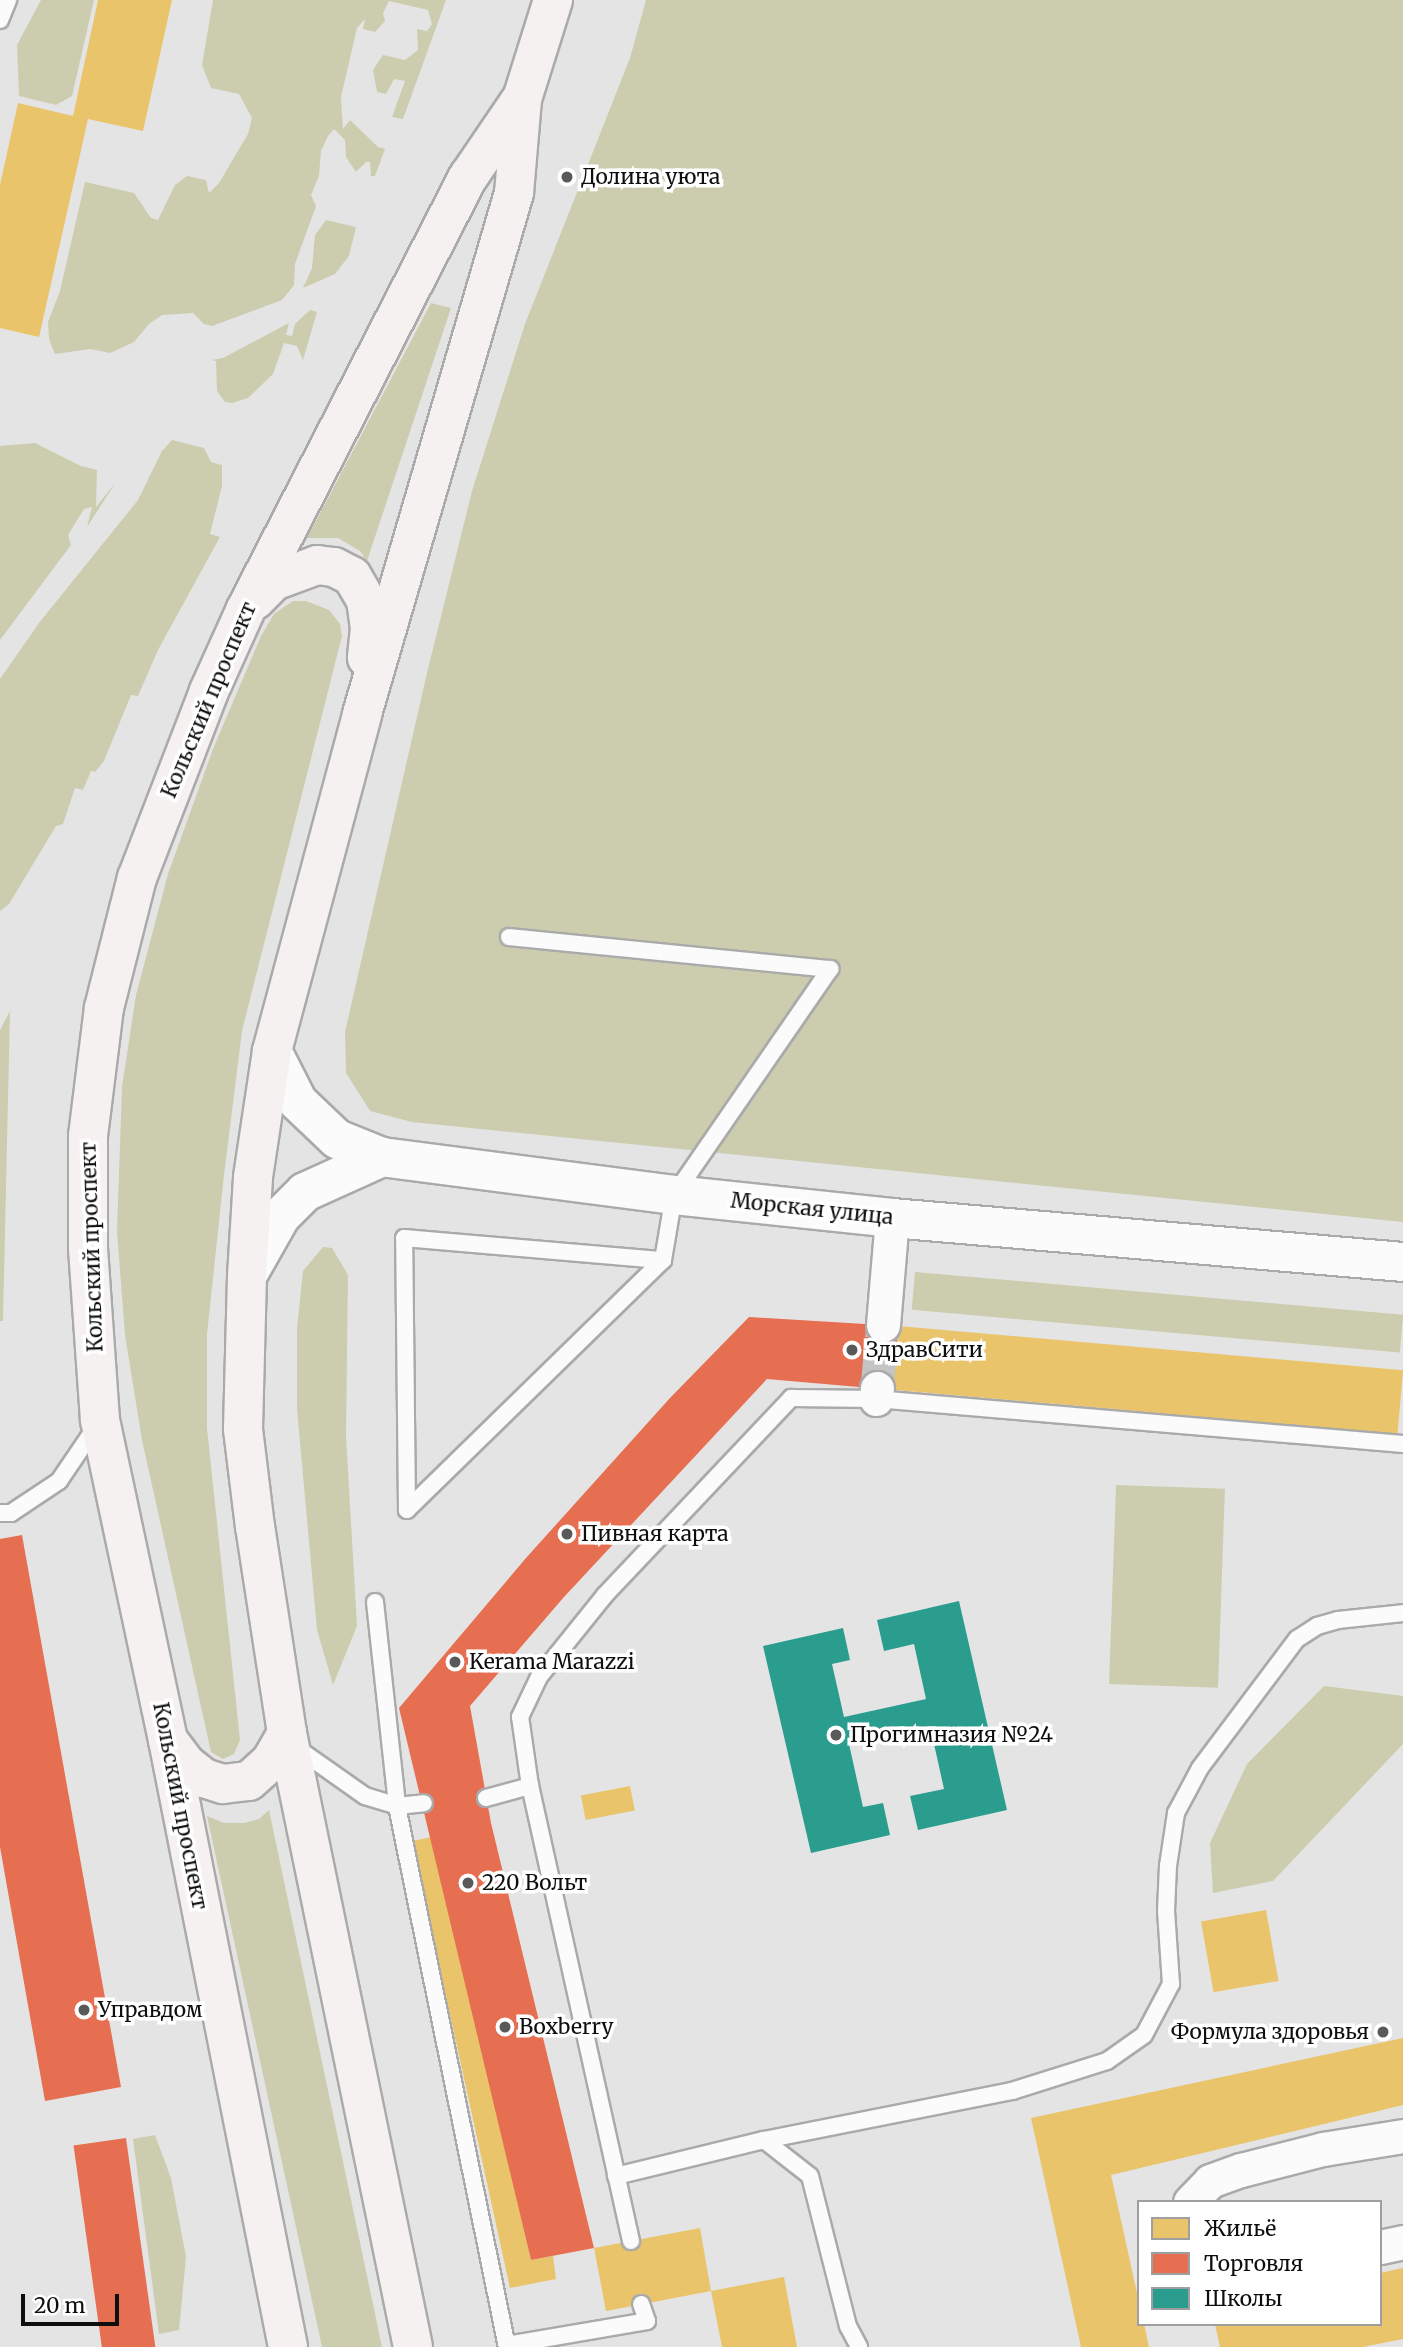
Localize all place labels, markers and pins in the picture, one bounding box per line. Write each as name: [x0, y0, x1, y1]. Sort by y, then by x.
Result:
place label: Долина уюта: [581, 164, 720, 190]
marker: Долина уюта: [559, 169, 575, 185]
place label: ЗдравСити: [866, 1337, 983, 1363]
marker: ЗдравСити: [844, 1342, 860, 1358]
place label: Пивная карта: [581, 1521, 728, 1547]
marker: Пивная карта: [559, 1526, 575, 1542]
place label: Kerama Marazzi: [469, 1649, 634, 1675]
marker: Kerama Marazzi: [447, 1654, 463, 1670]
place label: Прогимназия №24: [850, 1722, 1053, 1748]
marker: Прогимназия №24: [828, 1727, 844, 1743]
place label: 220 Вольт: [482, 1870, 587, 1896]
marker: 220 Вольт: [460, 1875, 476, 1891]
place label: Управдом: [98, 1997, 203, 2023]
marker: Управдом: [76, 2002, 92, 2018]
place label: Boxberry: [519, 2014, 613, 2040]
marker: Boxberry: [497, 2019, 513, 2035]
place label: Формула здоровья: [1171, 2019, 1369, 2045]
marker: Формула здоровья: [1375, 2024, 1391, 2040]

